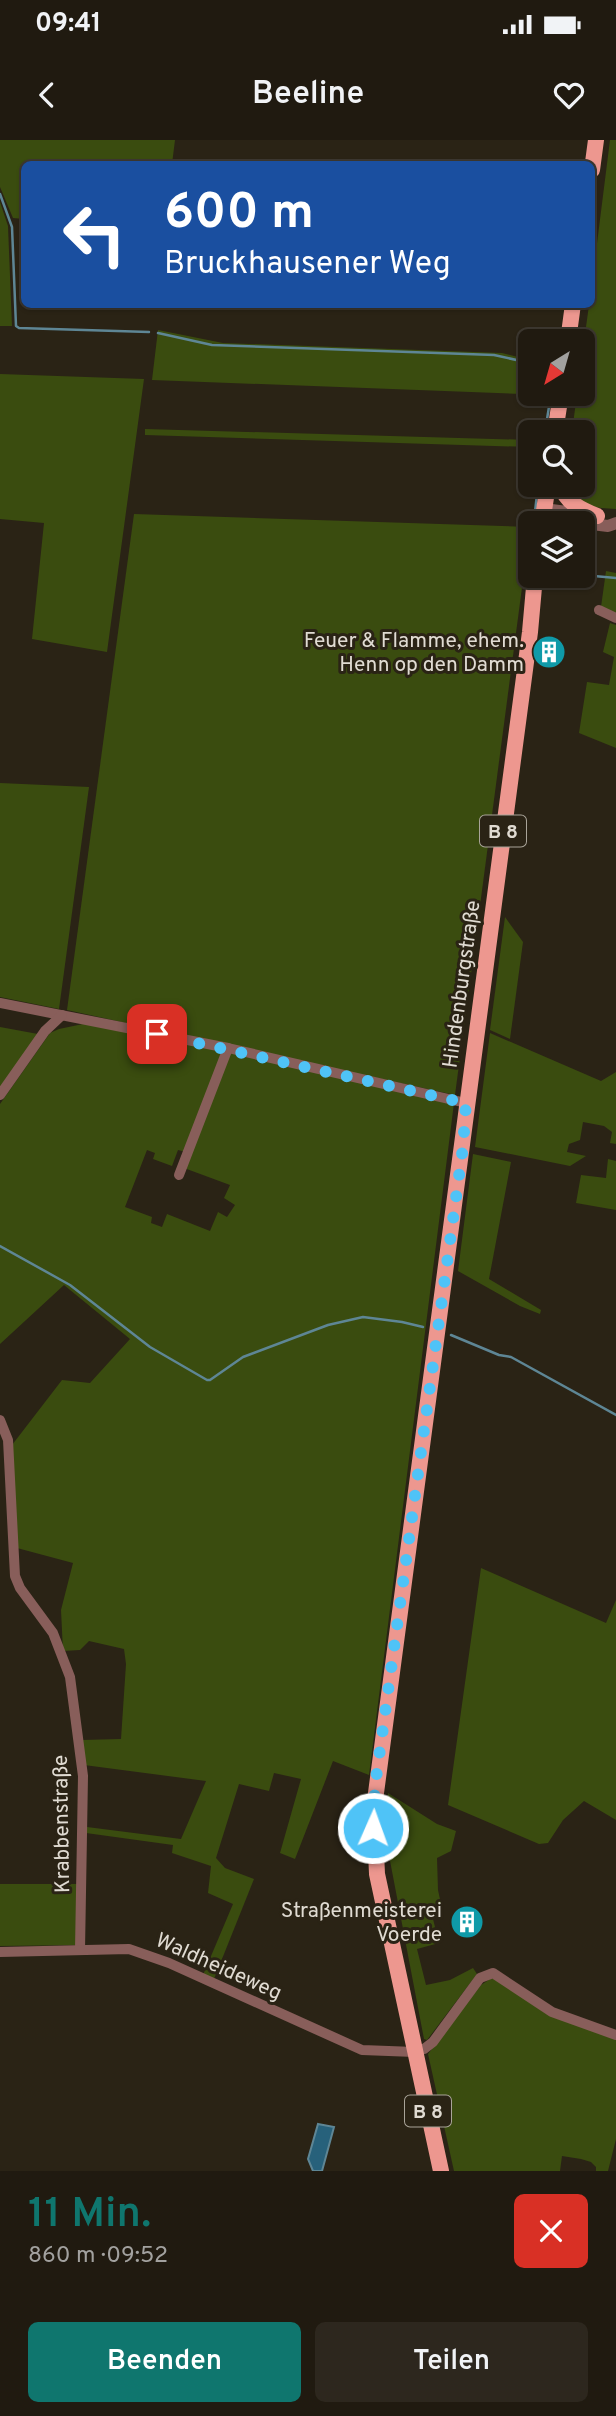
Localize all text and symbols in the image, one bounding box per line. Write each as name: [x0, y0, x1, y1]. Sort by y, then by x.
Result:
text: 09:41: [35, 8, 102, 41]
text: Beeline: [252, 75, 364, 115]
icon: back: [28, 76, 66, 114]
icon: heart: [550, 76, 588, 114]
text: 600 m: [164, 184, 314, 246]
icon: left: [49, 189, 140, 280]
text: Bruckhausener Weg: [164, 245, 451, 285]
north arrow: [518, 329, 595, 406]
map controls: [518, 329, 595, 588]
button: search: [518, 420, 595, 497]
button: layers: [518, 511, 595, 588]
place label: Feuer & Flamme, ehem. Henn op den Damm: [304, 628, 524, 679]
building icon: Feuer & Flamme, ehem. Henn op den Damm: [530, 633, 568, 671]
road number: B 8: [480, 816, 526, 846]
street label: Hindenburgstraße: [437, 899, 488, 1070]
pin: [127, 1004, 187, 1064]
icon: arrive: [138, 1015, 176, 1053]
street label: Krabbenstraße: [48, 1755, 77, 1893]
position arrow: [336, 1791, 410, 1865]
place label: Straßenmeisterei Voerde: [281, 1898, 442, 1949]
building icon: Straßenmeisterei Voerde: [448, 1903, 486, 1941]
street label: Waldheideweg: [151, 1927, 286, 2007]
road number: B 8: [405, 2095, 451, 2126]
text: 11 Min.: [28, 2189, 151, 2242]
button: close: [514, 2194, 588, 2268]
text: 860 m · 09:52: [28, 2242, 168, 2271]
button: Beenden: [28, 2322, 301, 2402]
button: Teilen: [315, 2322, 588, 2402]

